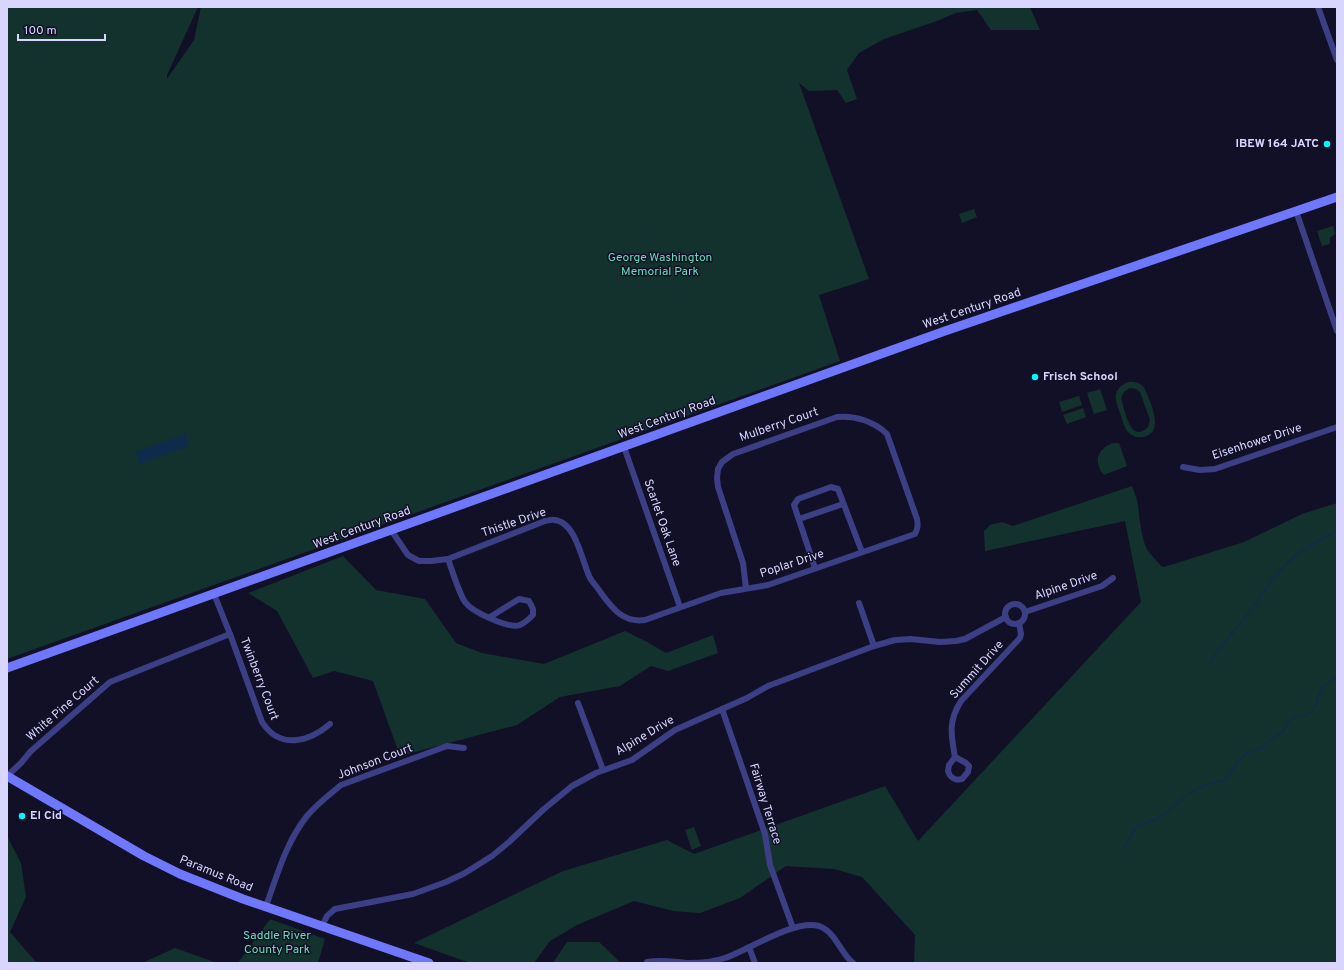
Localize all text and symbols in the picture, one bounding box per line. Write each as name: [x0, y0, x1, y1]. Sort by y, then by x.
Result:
scale bar: [18, 16, 105, 42]
text: 100 m: [24, 23, 57, 39]
place label: IBEW 164 JATC: [1236, 136, 1319, 152]
marker: IBEW 164 JATC: [1322, 139, 1332, 149]
park label: George Washington Memorial Park: [608, 250, 712, 280]
street label: West Century Road: [921, 285, 1023, 333]
place label: Frisch School: [1043, 369, 1118, 385]
marker: Frisch School: [1030, 372, 1040, 382]
street label: West Century Road: [616, 393, 718, 443]
street label: Mulberry Court: [737, 404, 821, 446]
street label: Eisenhower Drive: [1210, 420, 1304, 464]
street label: Scarlet Oak Lane: [640, 477, 684, 569]
street label: West Century Road: [311, 503, 413, 553]
street label: Thistle Drive: [480, 504, 548, 542]
street label: Poplar Drive: [758, 546, 826, 582]
street label: Alpine Drive: [1032, 568, 1100, 604]
street label: Twinberry Court: [236, 635, 282, 723]
street label: Summit Drive: [947, 637, 1007, 703]
street label: White Pine Court: [23, 673, 103, 745]
street label: Alpine Drive: [613, 712, 677, 760]
street label: Johnson Court: [335, 740, 415, 784]
street label: Fairway Terrace: [745, 762, 785, 846]
place label: El Cid: [30, 808, 62, 824]
marker: El Cid: [17, 811, 27, 821]
street label: Paramus Road: [177, 852, 255, 896]
park label: Saddle River County Park: [243, 928, 311, 958]

